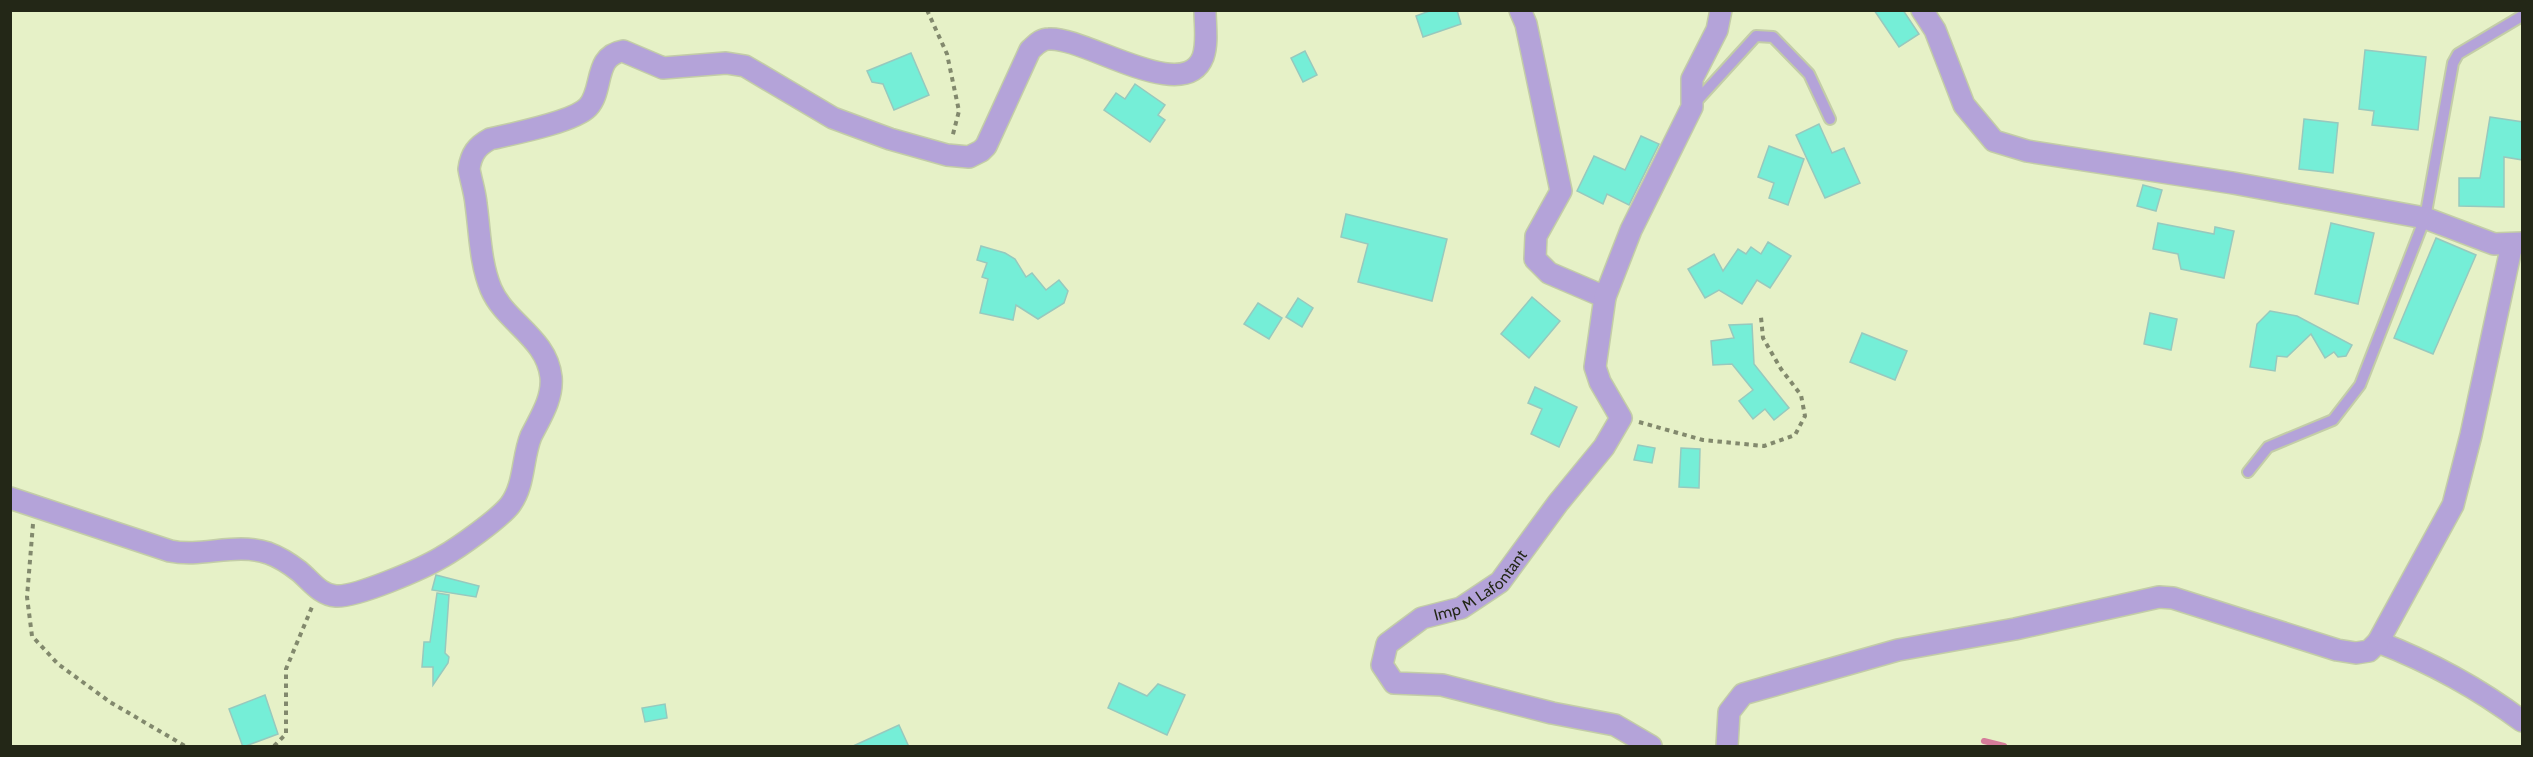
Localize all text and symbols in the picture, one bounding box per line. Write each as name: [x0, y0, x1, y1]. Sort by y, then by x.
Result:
street label: Imp M Lafontant: [1432, 545, 1531, 625]

